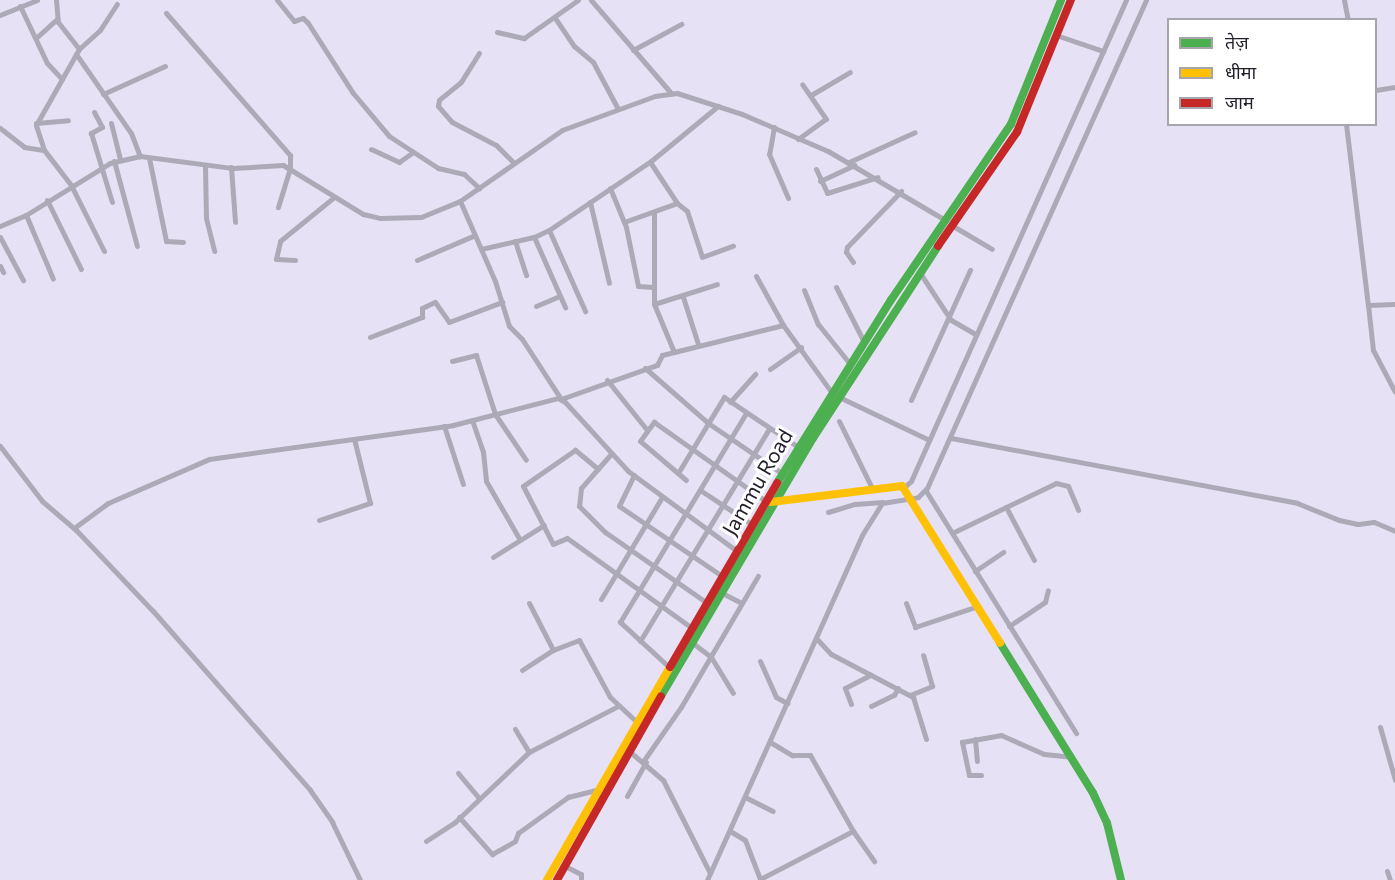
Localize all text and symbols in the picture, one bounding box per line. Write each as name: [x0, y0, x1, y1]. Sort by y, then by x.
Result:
legend: [1167, 18, 1377, 126]
text: तेज़: [1225, 31, 1249, 53]
text: धीमा: [1225, 61, 1256, 83]
text: जाम: [1225, 91, 1254, 113]
street label: Jammu Road: [716, 424, 798, 540]

